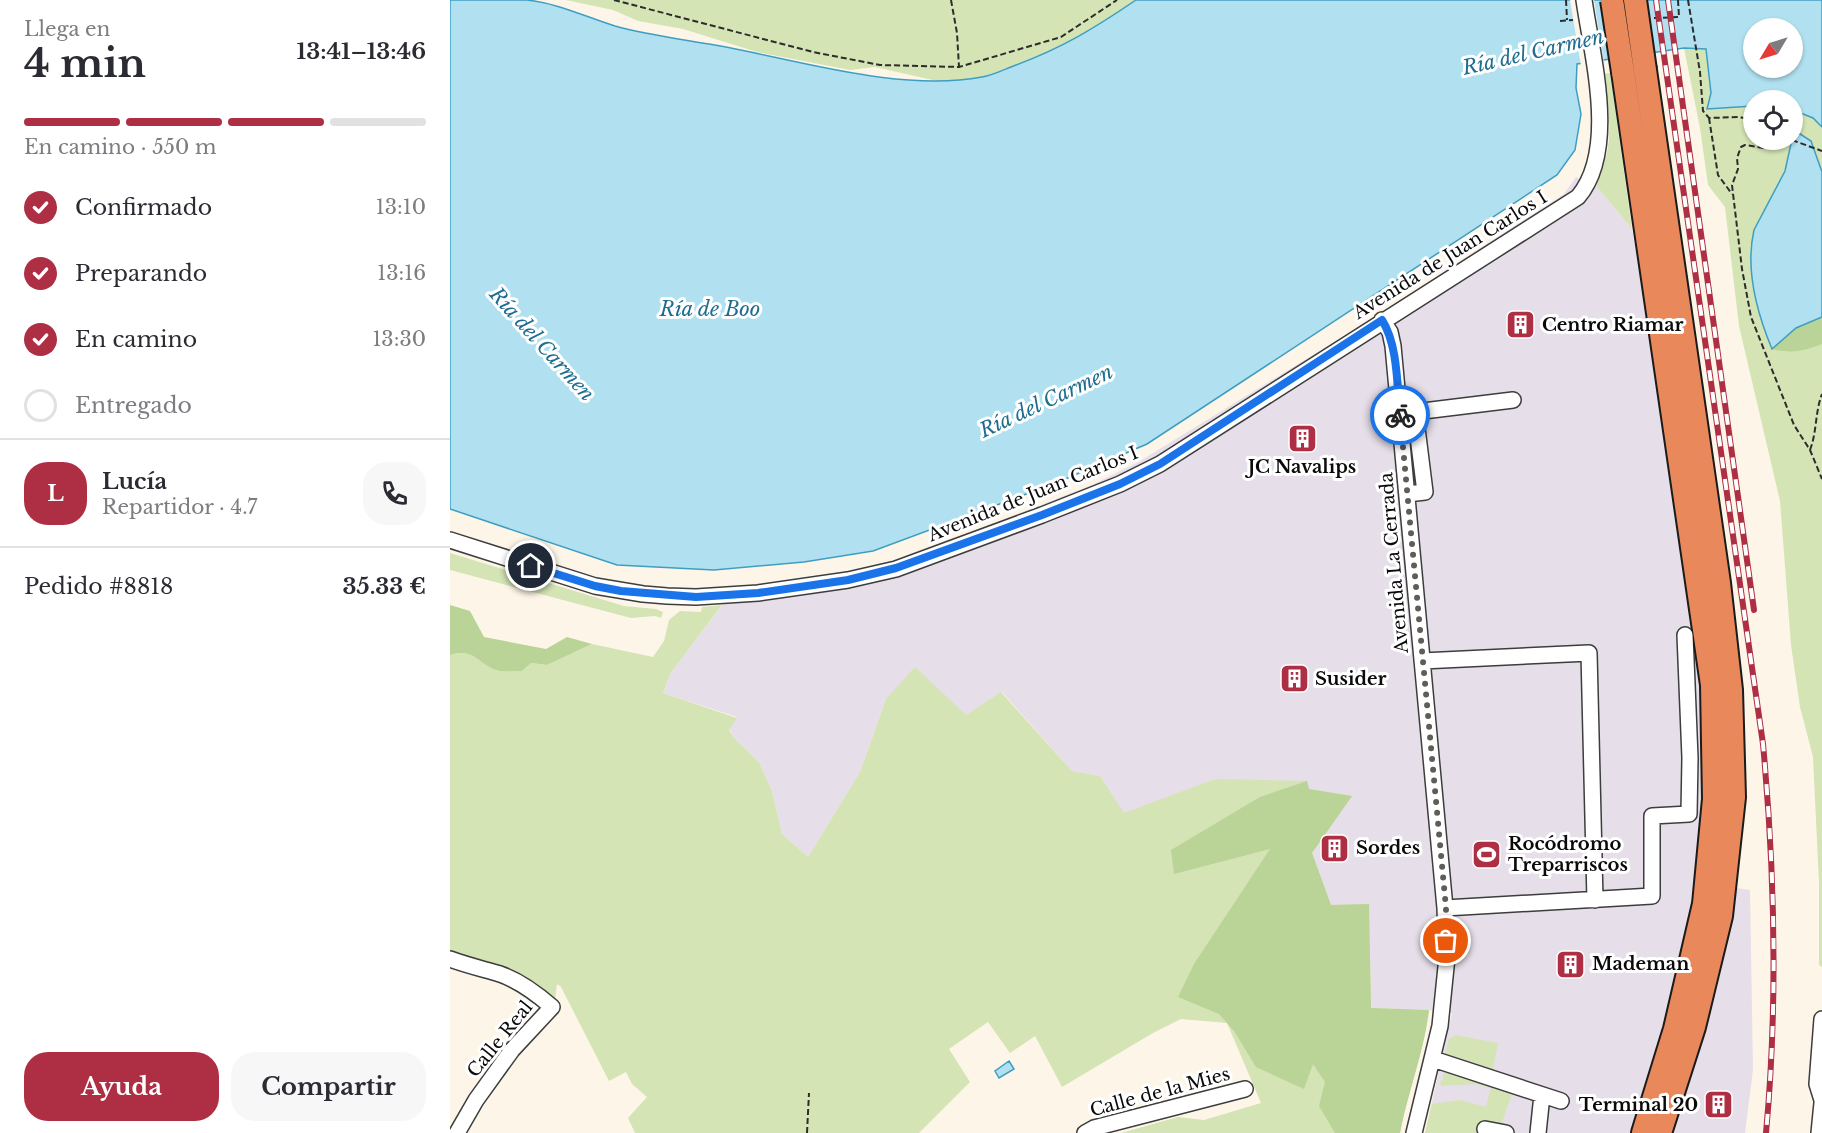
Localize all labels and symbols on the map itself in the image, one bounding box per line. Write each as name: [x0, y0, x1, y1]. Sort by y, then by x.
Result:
north arrow: [1743, 18, 1803, 78]
water label: Ría del Carmen: [1459, 24, 1606, 80]
street label: Avenida de Juan Carlos I: [1348, 186, 1551, 324]
water label: Ría del Carmen: [484, 282, 599, 406]
water label: Ría de Boo: [659, 297, 760, 321]
building icon: Centro Riamar: [1505, 309, 1537, 341]
place label: Centro Riamar: [1542, 314, 1684, 336]
water label: Ría del Carmen: [974, 360, 1117, 443]
courier: [1370, 385, 1430, 445]
building icon: JC Navalips: [1286, 422, 1318, 454]
street label: Avenida de Juan Carlos I: [924, 442, 1141, 547]
place label: JC Navalips: [1244, 456, 1356, 478]
street label: Avenida La Cerrada: [1375, 472, 1413, 655]
pin: [505, 540, 556, 591]
building icon: Susider: [1278, 663, 1310, 695]
place label: Susider: [1315, 668, 1387, 690]
building icon: Sordes: [1319, 832, 1351, 864]
place label: Rocódromo Treparriscos: [1508, 833, 1628, 876]
place label: Sordes: [1356, 837, 1420, 859]
sports icon: Rocódromo Treparriscos: [1471, 838, 1503, 870]
pin: [1420, 915, 1471, 966]
building icon: Mademan: [1555, 948, 1587, 980]
place label: Mademan: [1592, 953, 1689, 975]
street label: Calle Real: [463, 996, 538, 1082]
street label: Calle de la Mies: [1087, 1063, 1233, 1121]
building icon: Terminal 20: [1703, 1089, 1735, 1121]
place label: Terminal 20: [1579, 1094, 1698, 1116]

